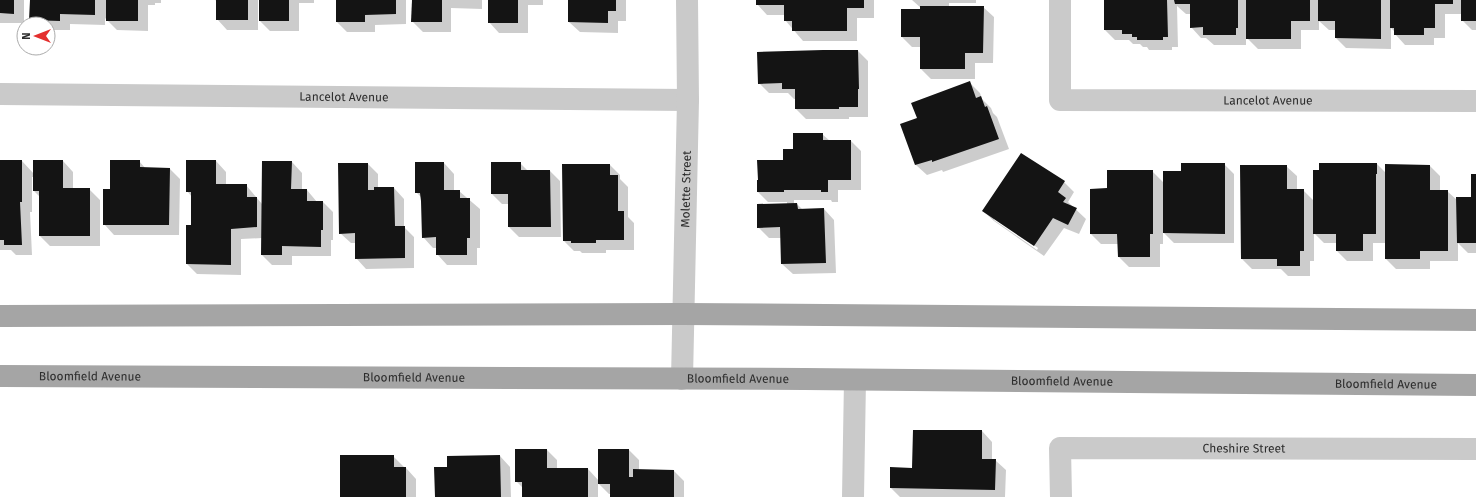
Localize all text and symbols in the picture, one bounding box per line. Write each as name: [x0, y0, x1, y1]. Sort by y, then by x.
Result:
north arrow: [16, 16, 56, 56]
text: N: [20, 32, 33, 40]
street label: Lancelot Avenue: [299, 90, 389, 104]
street label: Lancelot Avenue: [1223, 93, 1313, 108]
street label: Molette Street: [678, 150, 694, 228]
street label: Bloomfield Avenue: [39, 369, 141, 384]
street label: Bloomfield Avenue: [363, 370, 465, 385]
street label: Bloomfield Avenue: [687, 372, 789, 386]
street label: Bloomfield Avenue: [1011, 374, 1113, 389]
street label: Bloomfield Avenue: [1335, 377, 1437, 392]
street label: Cheshire Street: [1203, 441, 1286, 456]

